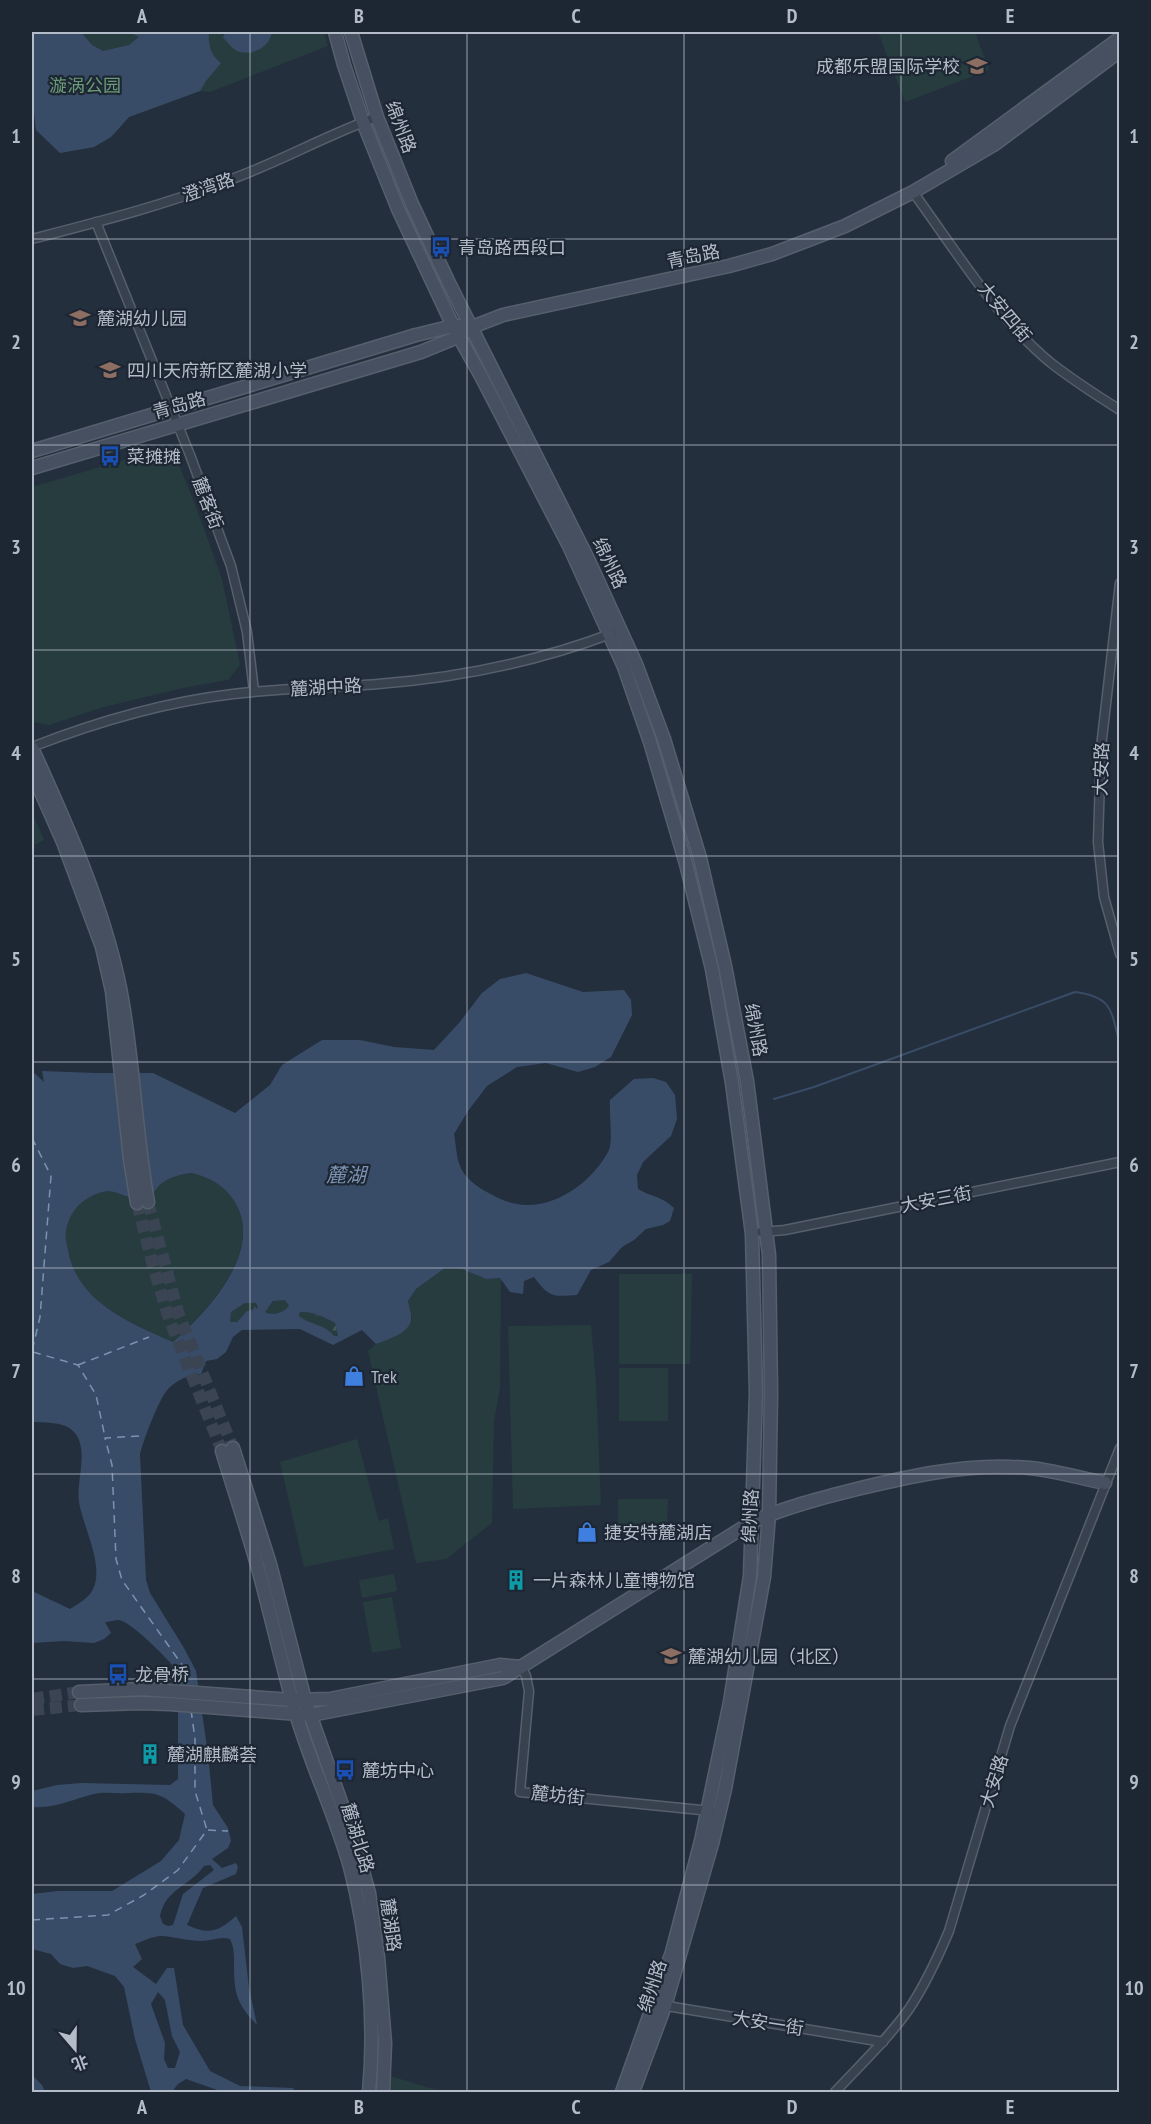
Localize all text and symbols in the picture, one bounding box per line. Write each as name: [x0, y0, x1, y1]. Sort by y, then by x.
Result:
text: A: [136, 3, 148, 29]
text: B: [354, 3, 364, 29]
text: C: [571, 3, 581, 29]
text: D: [787, 3, 798, 29]
text: E: [1006, 3, 1014, 29]
school or university icon: 成都乐盟国际学校: [965, 54, 989, 78]
place label: 成都乐盟国际学校: [816, 55, 960, 78]
park label: 漩涡公园: [49, 74, 121, 97]
street label: 绵州路: [381, 98, 421, 156]
text: 1: [11, 123, 21, 149]
text: 1: [1129, 123, 1139, 149]
street label: 澄湾路: [179, 167, 237, 207]
bus stop icon: 青岛路西段口: [429, 235, 453, 259]
place label: 青岛路西段口: [458, 236, 566, 259]
street label: 青岛路: [664, 239, 722, 273]
street label: 大安四街: [973, 277, 1037, 347]
school or university icon: 麓湖幼儿园: [68, 306, 92, 330]
place label: 麓湖幼儿园: [97, 307, 187, 330]
text: 2: [11, 329, 21, 355]
text: 2: [1129, 329, 1139, 355]
school or university icon: 四川天府新区麓湖小学: [98, 358, 122, 382]
place label: 四川天府新区麓湖小学: [127, 359, 307, 382]
street label: 青岛路: [150, 387, 208, 423]
bus stop icon: 菜摊摊: [98, 444, 122, 468]
place label: 菜摊摊: [127, 445, 181, 468]
street label: 麓客街: [188, 474, 228, 532]
text: 3: [11, 534, 21, 560]
street label: 绵州路: [588, 534, 632, 592]
text: 3: [1129, 534, 1139, 560]
street label: 麓湖中路: [289, 674, 363, 700]
text: 4: [11, 740, 21, 766]
text: 4: [1129, 740, 1139, 766]
street label: 大安路: [1089, 742, 1113, 796]
text: 5: [11, 946, 21, 972]
text: 5: [1129, 946, 1139, 972]
street label: 绵州路: [740, 1001, 772, 1059]
text: 6: [11, 1152, 21, 1178]
text: 6: [1129, 1152, 1139, 1178]
water label: 麓湖: [326, 1162, 369, 1188]
street label: 大安三街: [898, 1181, 974, 1217]
text: 7: [11, 1358, 21, 1384]
text: 7: [1129, 1358, 1139, 1384]
shop icon: Trek: [342, 1364, 366, 1388]
place label: Trek: [371, 1365, 397, 1388]
street label: 绵州路: [737, 1488, 763, 1544]
shop icon: 捷安特麓湖店: [575, 1520, 599, 1544]
place label: 捷安特麓湖店: [604, 1521, 712, 1544]
text: 8: [11, 1563, 21, 1589]
text: 8: [1129, 1563, 1139, 1589]
building icon: 一片森林儿童博物馆: [504, 1568, 528, 1592]
place label: 一片森林儿童博物馆: [533, 1569, 695, 1592]
school or university icon: 麓湖幼儿园（北区）: [659, 1644, 683, 1668]
place label: 麓湖幼儿园（北区）: [688, 1645, 850, 1668]
bus stop icon: 龙骨桥: [106, 1662, 130, 1686]
place label: 龙骨桥: [135, 1663, 189, 1686]
building icon: 麓湖麒麟荟: [138, 1742, 162, 1766]
place label: 麓湖麒麟荟: [167, 1743, 257, 1766]
street label: 大安路: [975, 1752, 1013, 1810]
bus stop icon: 麓坊中心: [333, 1758, 357, 1782]
place label: 麓坊中心: [362, 1759, 434, 1782]
text: 9: [11, 1769, 21, 1795]
text: 9: [1129, 1769, 1139, 1795]
street label: 麓坊街: [530, 1781, 586, 1809]
street label: 麓湖北路: [336, 1800, 380, 1876]
street label: 麓湖路: [376, 1897, 406, 1953]
street label: 绵州路: [633, 1957, 671, 2015]
text: 10: [6, 1975, 26, 2001]
text: 10: [1124, 1975, 1144, 2001]
street label: 大安一街: [731, 2006, 805, 2040]
north arrow: [45, 2019, 105, 2079]
text: 北: [69, 2051, 91, 2075]
text: A: [136, 2094, 148, 2120]
text: B: [354, 2094, 364, 2120]
text: C: [571, 2094, 581, 2120]
text: D: [787, 2094, 798, 2120]
text: E: [1006, 2094, 1014, 2120]

